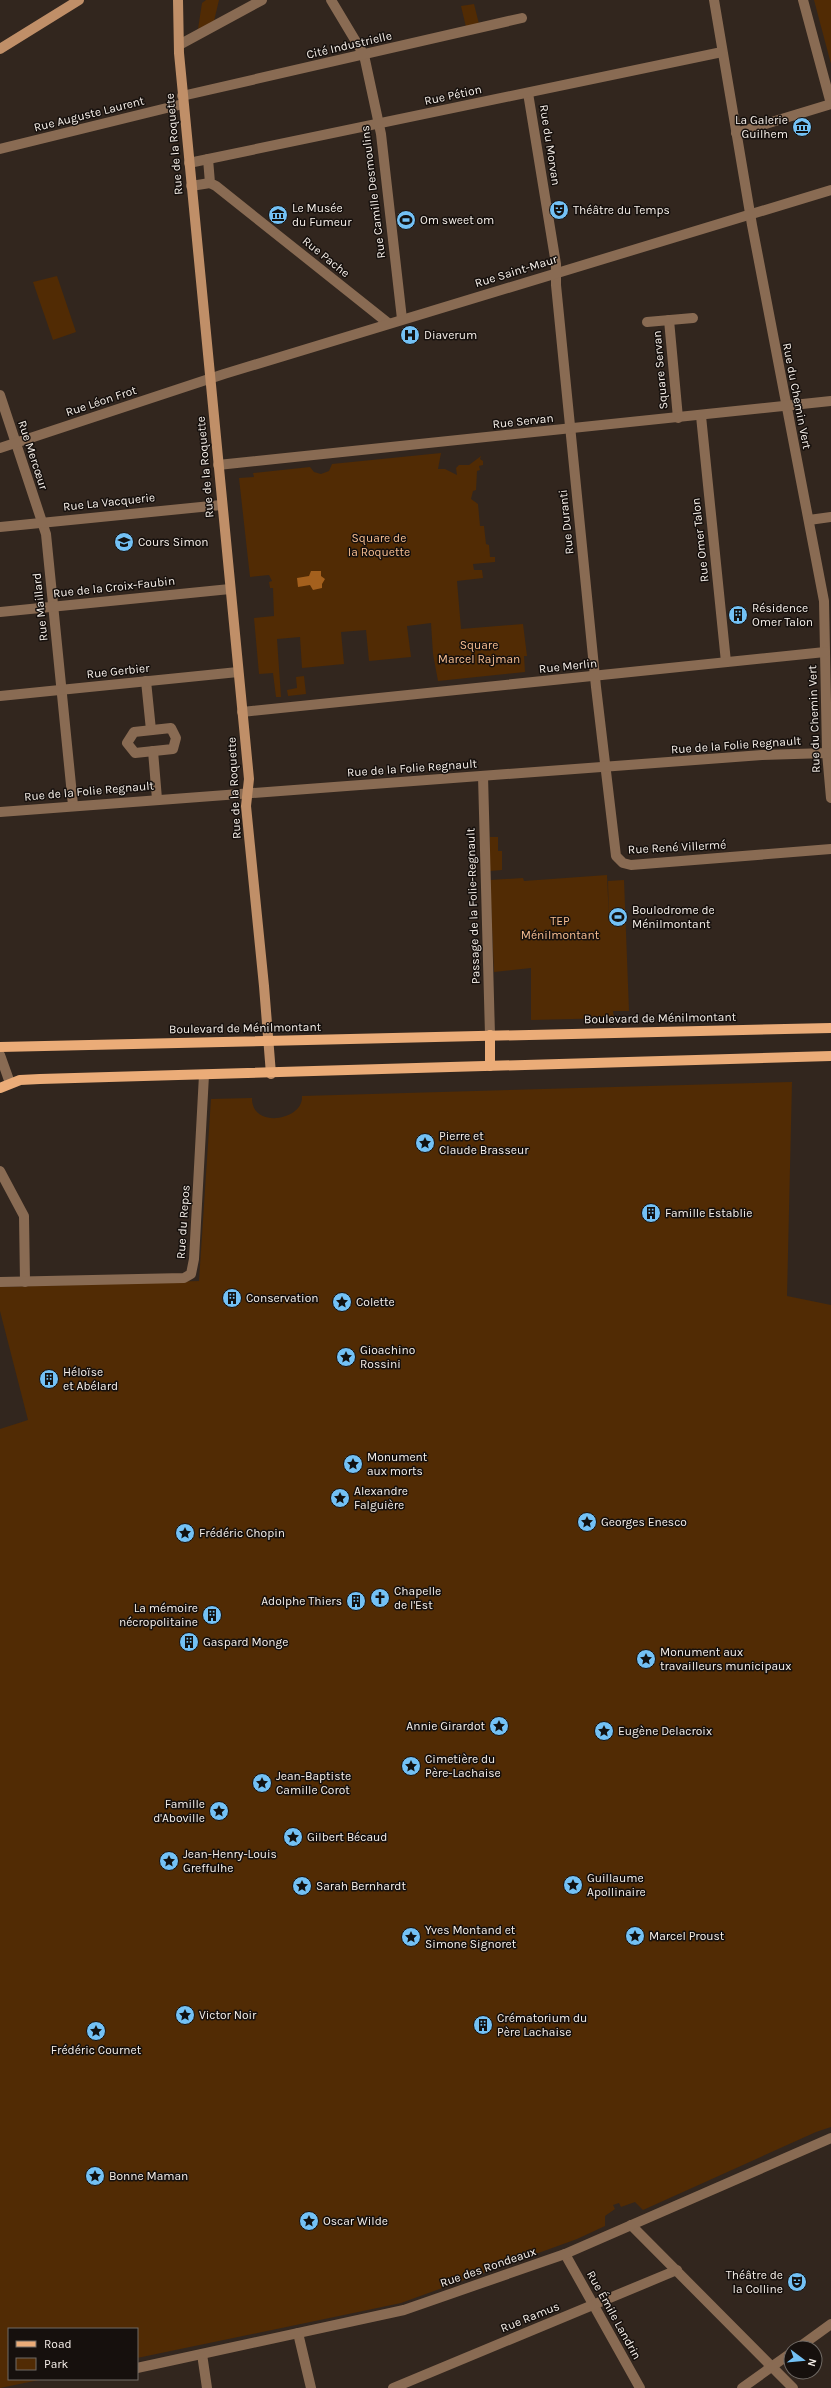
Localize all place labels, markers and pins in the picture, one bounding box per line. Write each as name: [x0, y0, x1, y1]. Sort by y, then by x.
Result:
place label: La Galerie Guilhem: [735, 113, 788, 141]
museum icon: La Galerie Guilhem: [791, 116, 813, 138]
theatre icon: Théâtre du Temps: [548, 199, 570, 221]
place label: Le Musée du Fumeur: [292, 201, 352, 229]
place label: Théâtre du Temps: [573, 203, 670, 217]
museum icon: Le Musée du Fumeur: [267, 204, 289, 226]
sports icon: Om sweet om: [395, 209, 417, 231]
place label: Om sweet om: [420, 213, 494, 227]
hospital icon: Diaverum: [399, 324, 421, 346]
place label: Diaverum: [424, 328, 477, 342]
school or university icon: Cours Simon: [113, 531, 135, 553]
place label: Cours Simon: [138, 535, 209, 549]
place label: Résidence Omer Talon: [752, 601, 813, 629]
building icon: Résidence Omer Talon: [727, 604, 749, 626]
place label: Boulodrome de Ménilmontant: [632, 903, 715, 931]
sports icon: Boulodrome de Ménilmontant: [607, 906, 629, 928]
place label: Pierre et Claude Brasseur: [439, 1129, 529, 1157]
place icon: Pierre et Claude Brasseur: [414, 1132, 436, 1154]
building icon: Famille Establie: [640, 1202, 662, 1224]
place label: Famille Establie: [665, 1206, 753, 1220]
building icon: Conservation: [221, 1287, 243, 1309]
place label: Conservation: [246, 1291, 319, 1305]
place icon: Colette: [331, 1291, 353, 1313]
place label: Colette: [356, 1295, 395, 1309]
place label: Gioachino Rossini: [360, 1343, 415, 1371]
place icon: Gioachino Rossini: [335, 1346, 357, 1368]
place label: Héloïse et Abélard: [63, 1365, 118, 1393]
building icon: Héloïse et Abélard: [38, 1368, 60, 1390]
place label: Monument aux morts: [367, 1450, 428, 1478]
place icon: Monument aux morts: [342, 1453, 364, 1475]
place label: Alexandre Falguière: [354, 1484, 408, 1512]
place icon: Alexandre Falguière: [329, 1487, 351, 1509]
place icon: Georges Enesco: [576, 1511, 598, 1533]
place label: Georges Enesco: [601, 1515, 687, 1529]
place icon: Frédéric Chopin: [174, 1522, 196, 1544]
place label: Frédéric Chopin: [199, 1526, 285, 1540]
place label: Chapelle de l'Est: [394, 1584, 441, 1612]
church icon: Chapelle de l'Est: [369, 1587, 391, 1609]
building icon: Adolphe Thiers: [345, 1590, 367, 1612]
place label: Adolphe Thiers: [261, 1594, 342, 1608]
place label: La mémoire nécropolitaine: [119, 1601, 198, 1629]
building icon: La mémoire nécropolitaine: [201, 1604, 223, 1626]
building icon: Gaspard Monge: [178, 1631, 200, 1653]
place label: Gaspard Monge: [203, 1635, 288, 1649]
place label: Monument aux travailleurs municipaux: [660, 1645, 791, 1673]
place icon: Monument aux travailleurs municipaux: [635, 1648, 657, 1670]
place icon: Annie Girardot: [488, 1715, 510, 1737]
place label: Annie Girardot: [406, 1719, 485, 1733]
place icon: Eugène Delacroix: [593, 1720, 615, 1742]
place label: Eugène Delacroix: [618, 1724, 712, 1738]
place label: Cimetière du Père-Lachaise: [425, 1752, 501, 1780]
place icon: Cimetière du Père-Lachaise: [400, 1755, 422, 1777]
place label: Jean-Baptiste Camille Corot: [276, 1769, 351, 1797]
place icon: Jean-Baptiste Camille Corot: [251, 1772, 273, 1794]
place label: Famille d'Aboville: [153, 1797, 205, 1825]
place icon: Famille d'Aboville: [208, 1800, 230, 1822]
place icon: Gilbert Bécaud: [282, 1826, 304, 1848]
place label: Gilbert Bécaud: [307, 1830, 387, 1844]
place label: Jean-Henry-Louis Greffulhe: [183, 1847, 277, 1875]
place icon: Jean-Henry-Louis Greffulhe: [158, 1850, 180, 1872]
place label: Guillaume Apollinaire: [587, 1871, 646, 1899]
place icon: Guillaume Apollinaire: [562, 1874, 584, 1896]
place icon: Sarah Bernhardt: [291, 1875, 313, 1897]
place label: Sarah Bernhardt: [316, 1879, 406, 1893]
place label: Yves Montand et Simone Signoret: [425, 1923, 517, 1951]
place icon: Marcel Proust: [624, 1925, 646, 1947]
place icon: Yves Montand et Simone Signoret: [400, 1926, 422, 1948]
place label: Marcel Proust: [649, 1929, 725, 1943]
place icon: Victor Noir: [174, 2004, 196, 2026]
place label: Victor Noir: [199, 2008, 257, 2022]
place label: Crématorium du Père Lachaise: [497, 2011, 587, 2039]
building icon: Crématorium du Père Lachaise: [472, 2014, 494, 2036]
place icon: Frédéric Cournet: [85, 2020, 107, 2042]
place label: Frédéric Cournet: [51, 2043, 142, 2057]
place icon: Bonne Maman: [84, 2165, 106, 2187]
place label: Bonne Maman: [109, 2169, 188, 2183]
place icon: Oscar Wilde: [298, 2210, 320, 2232]
place label: Oscar Wilde: [323, 2214, 388, 2228]
place label: Théâtre de la Colline: [726, 2268, 783, 2296]
theatre icon: Théâtre de la Colline: [786, 2271, 808, 2293]

